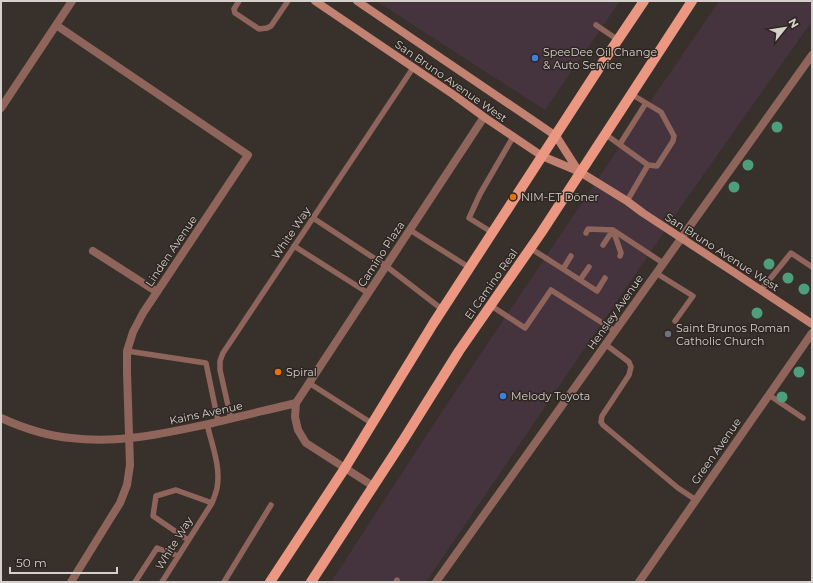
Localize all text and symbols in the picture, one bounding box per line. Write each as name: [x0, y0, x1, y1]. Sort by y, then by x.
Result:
north arrow: [765, 8, 805, 48]
text: N: [785, 16, 802, 30]
street label: San Bruno Avenue West: [392, 37, 510, 125]
place label: SpeeDee Oil Change & Auto Service: [543, 45, 657, 72]
marker: SpeeDee Oil Change & Auto Service: [530, 53, 540, 63]
place label: NIM-ET Döner: [521, 190, 599, 204]
marker: NIM-ET Döner: [508, 192, 518, 202]
street label: White Way: [268, 204, 314, 262]
street label: San Bruno Avenue West: [662, 210, 782, 294]
street label: Linden Avenue: [142, 212, 200, 289]
street label: Camino Plaza: [355, 219, 407, 289]
street label: El Camino Real: [461, 246, 521, 322]
street label: Hensley Avenue: [584, 272, 646, 352]
place label: Saint Brunos Roman Catholic Church: [676, 321, 790, 348]
marker: Saint Brunos Roman Catholic Church: [663, 329, 673, 339]
place label: Spiral: [286, 365, 317, 379]
marker: Spiral: [273, 367, 283, 377]
place label: Melody Toyota: [511, 389, 590, 403]
marker: Melody Toyota: [498, 391, 508, 401]
street label: Kains Avenue: [168, 398, 244, 428]
street label: Green Avenue: [688, 415, 744, 487]
street label: White Way: [152, 514, 196, 572]
scale bar: [10, 549, 117, 575]
text: 50 m: [16, 555, 47, 570]

